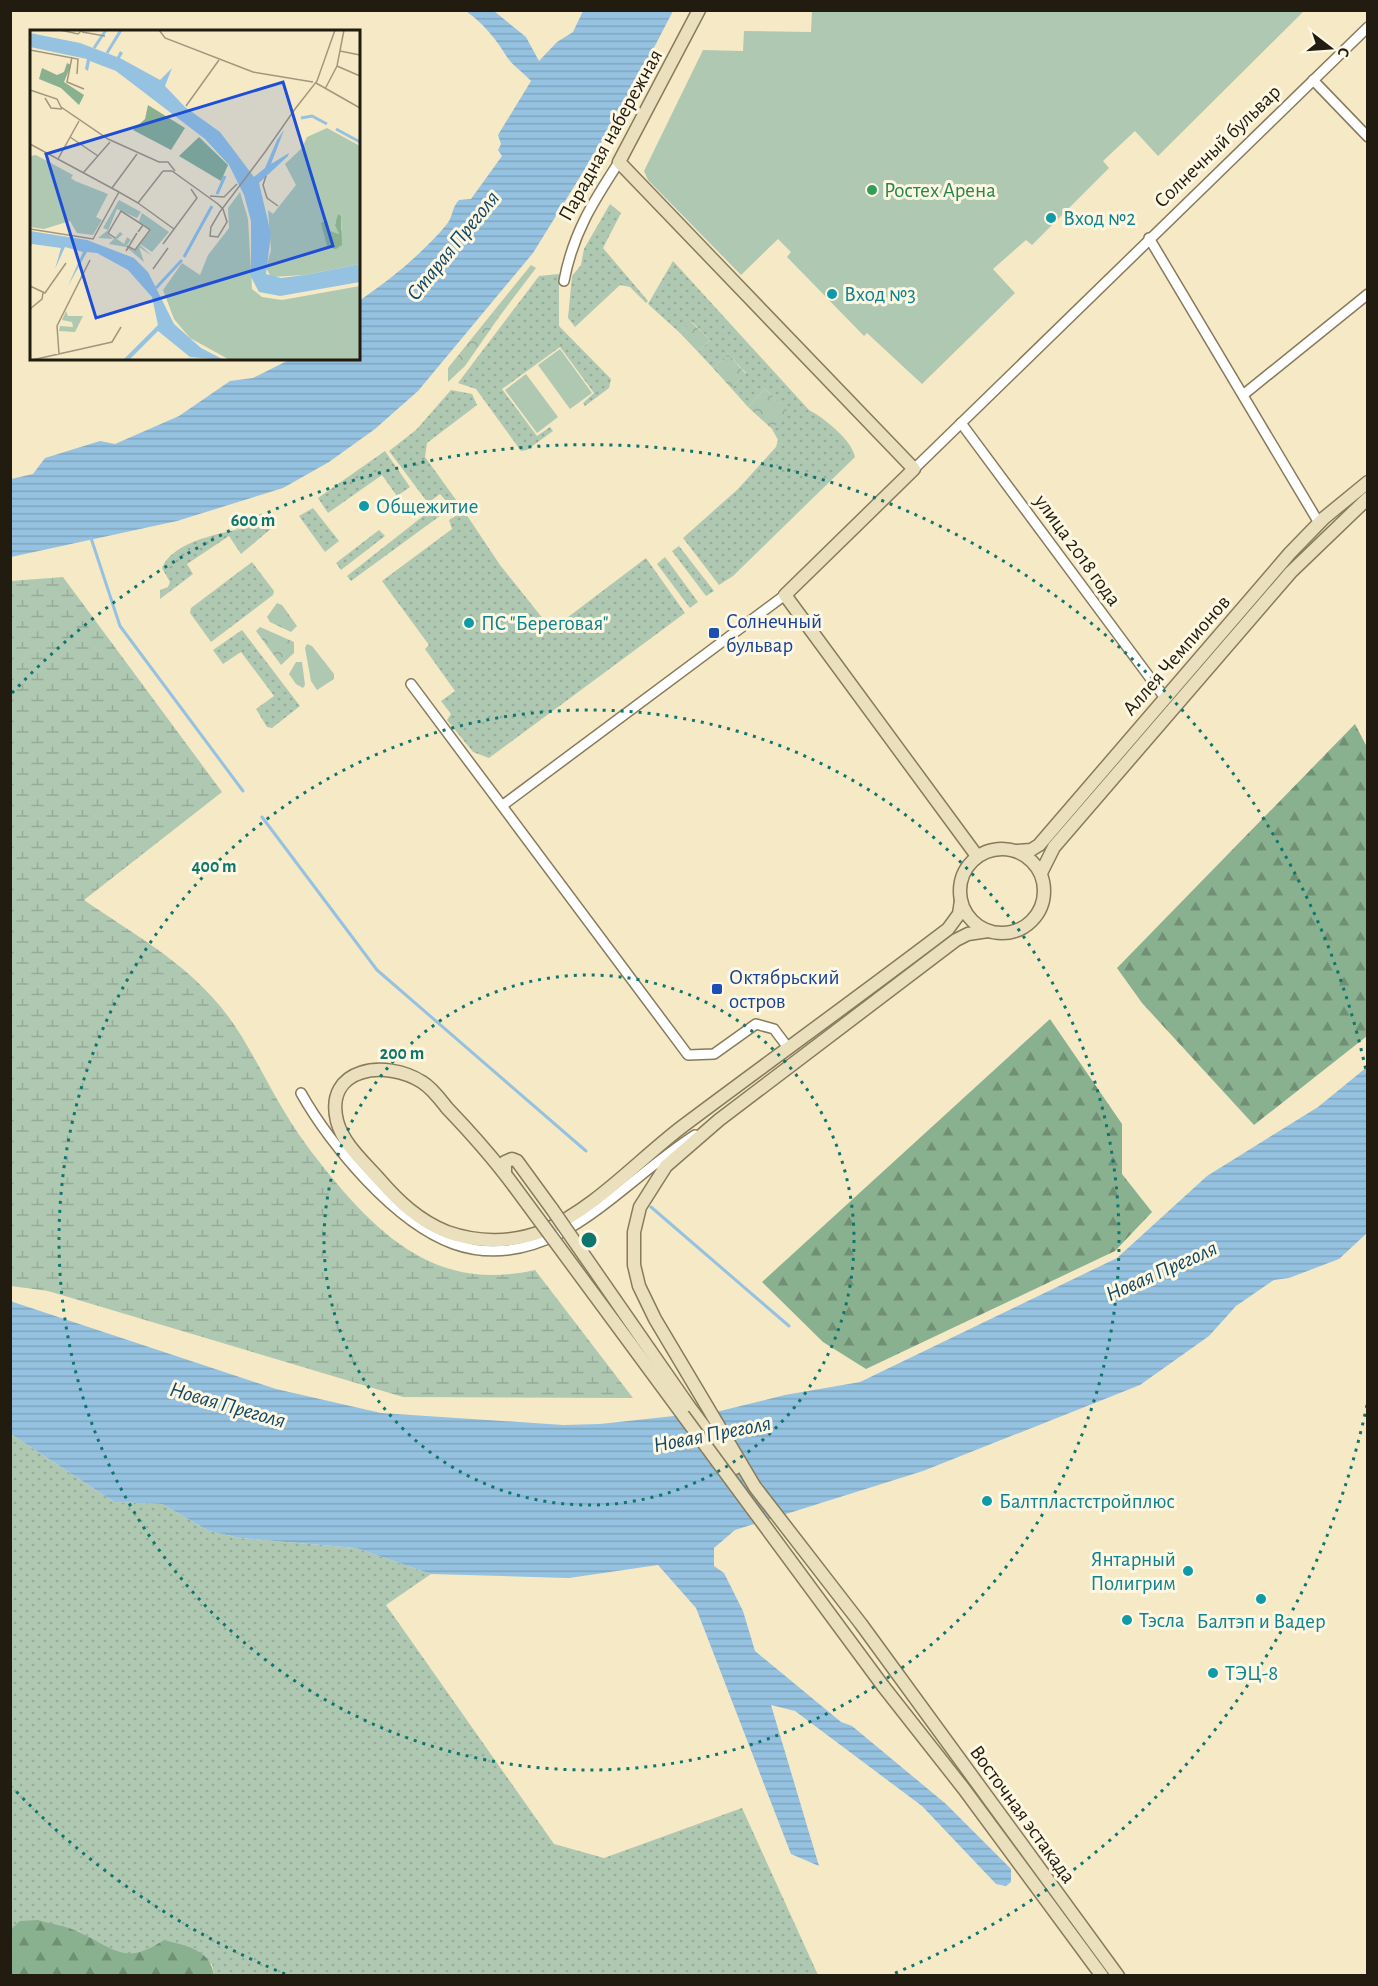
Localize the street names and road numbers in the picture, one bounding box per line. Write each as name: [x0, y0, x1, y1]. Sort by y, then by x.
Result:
street label: Парадная набережная: [555, 46, 666, 225]
street label: Солнечный бульвар: [1150, 81, 1285, 212]
street label: улица 2018 года: [1030, 490, 1125, 610]
street label: Аллея Чемпионов: [1119, 591, 1234, 719]
street label: Восточная эстакада: [966, 1741, 1080, 1887]

